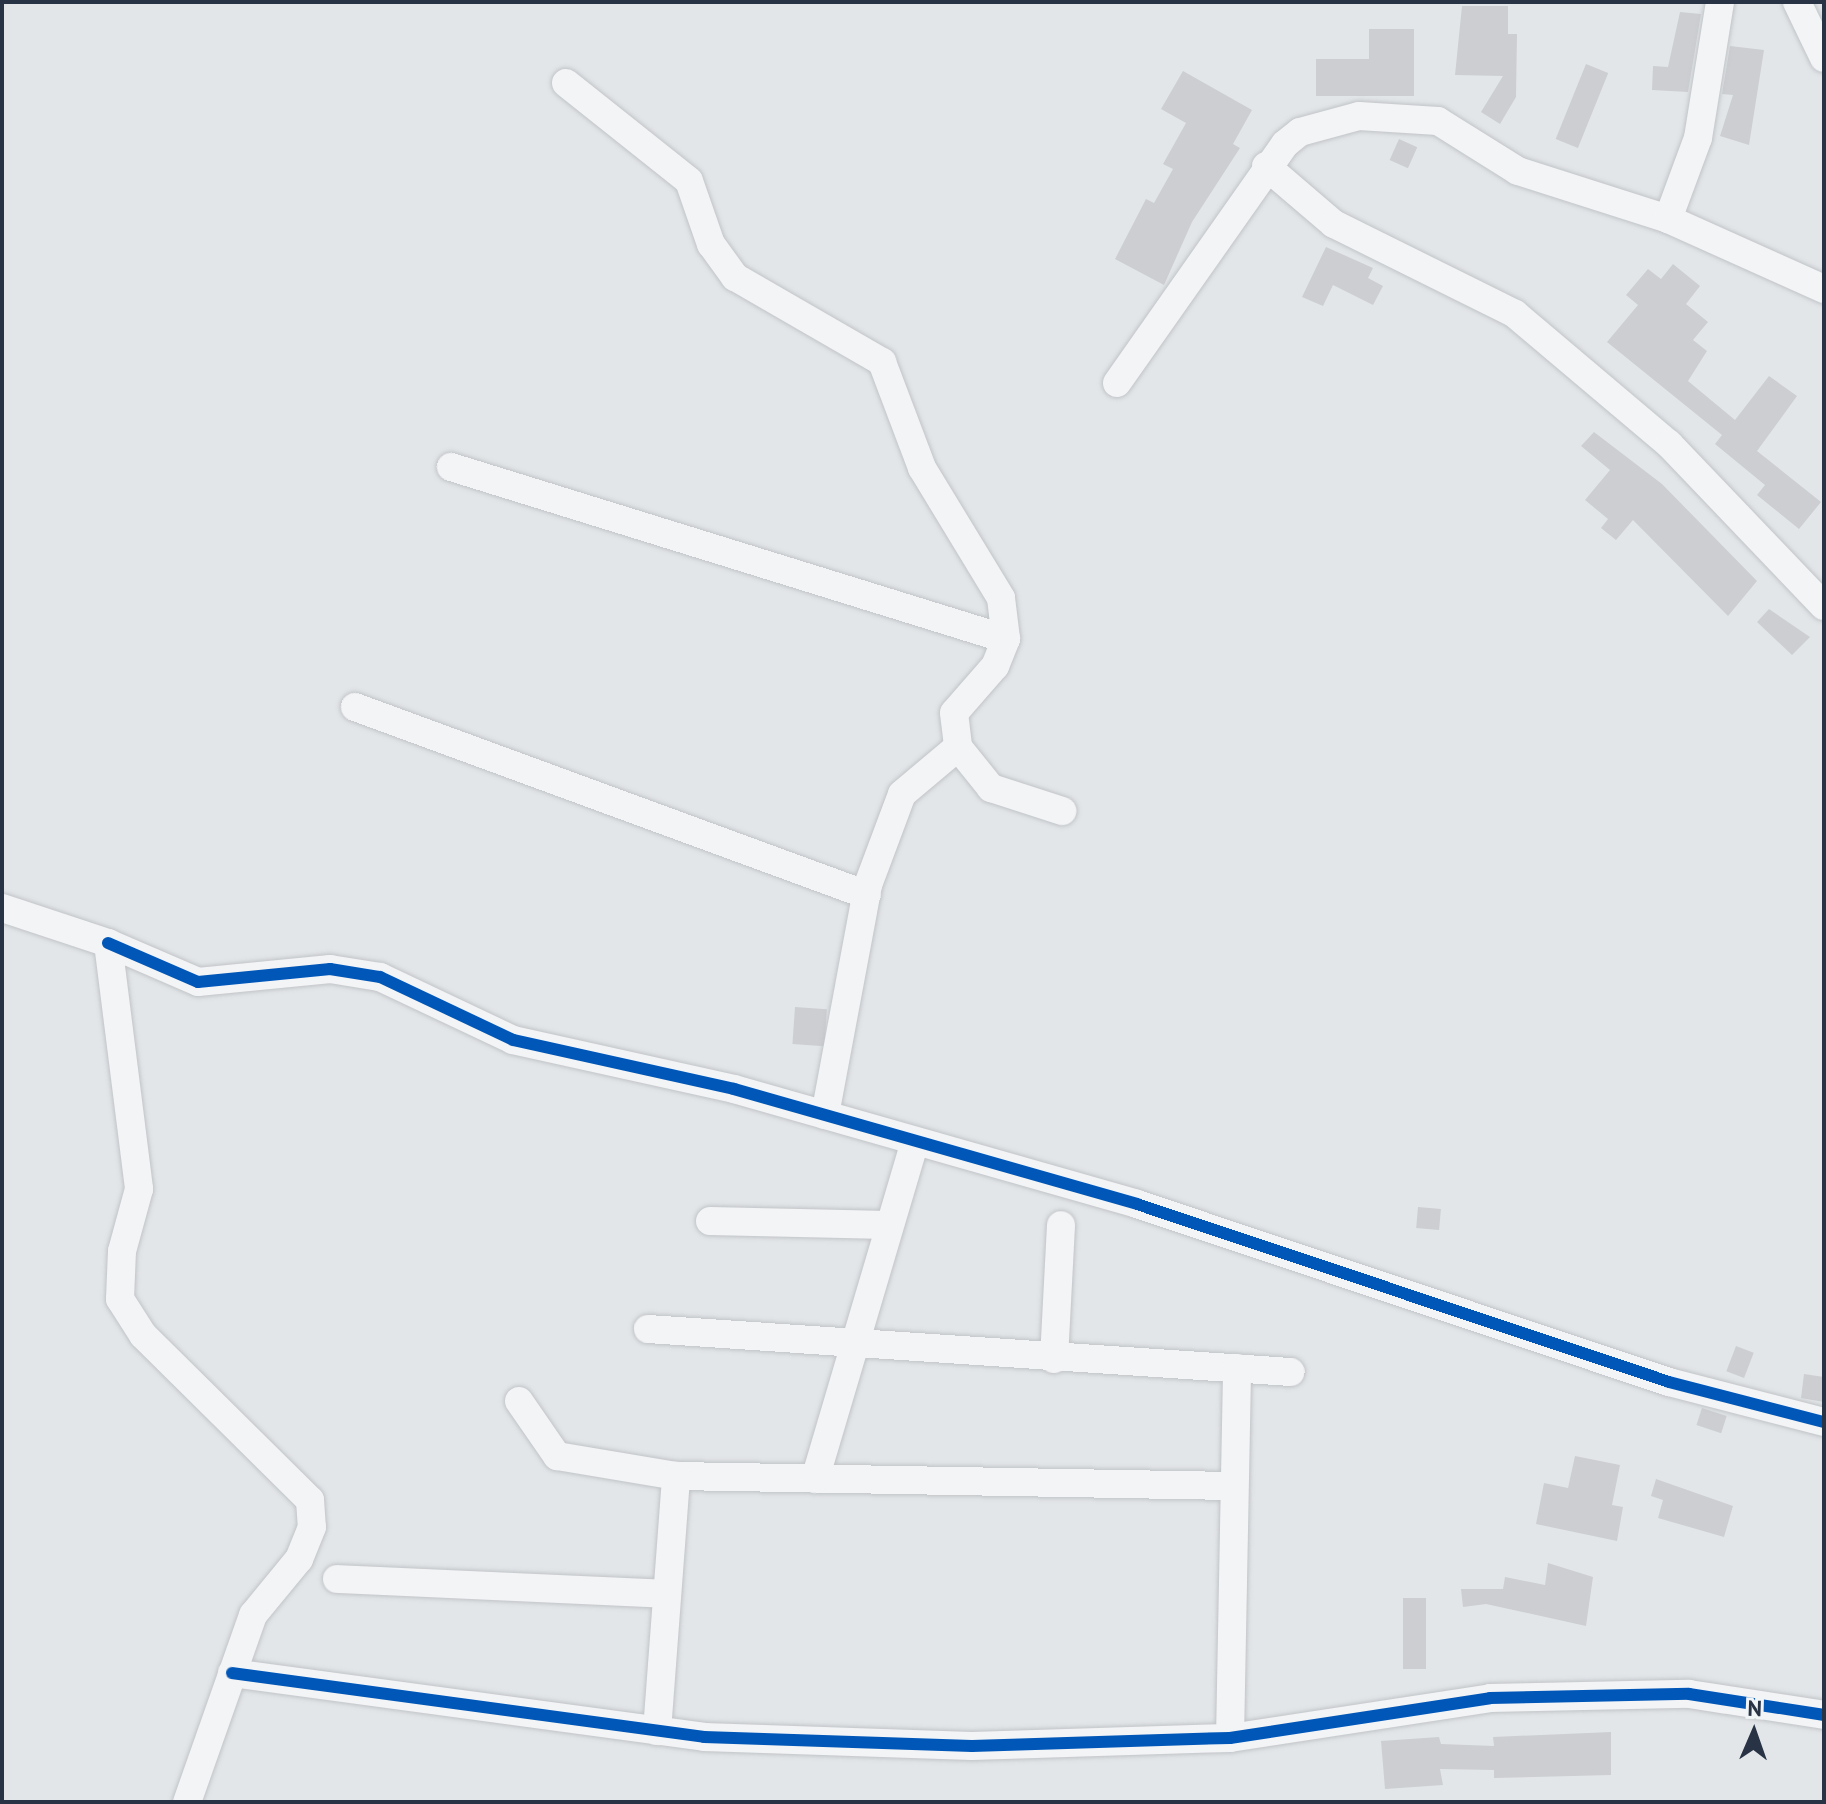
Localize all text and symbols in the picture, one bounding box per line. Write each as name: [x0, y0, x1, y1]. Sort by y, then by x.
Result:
north arrow: [1714, 1692, 1794, 1772]
text: N: [1747, 1694, 1763, 1722]

